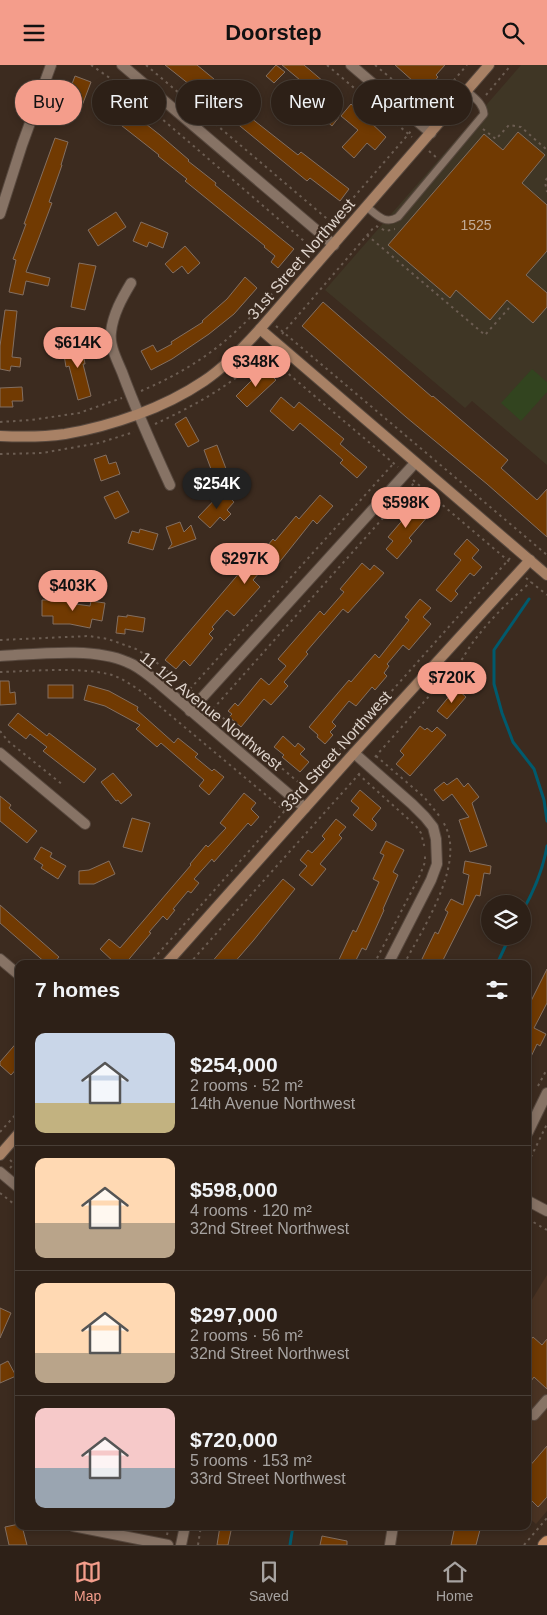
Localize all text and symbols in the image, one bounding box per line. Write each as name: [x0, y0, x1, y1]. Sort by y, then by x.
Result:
icon: menu: [20, 19, 48, 47]
icon: search: [499, 19, 527, 47]
text: Doorstep: [225, 20, 322, 45]
chip: Buy: [15, 80, 82, 125]
chip: Rent: [92, 80, 166, 125]
chip: Filters: [176, 80, 261, 125]
chip: New: [271, 80, 343, 125]
chip: Apartment: [353, 80, 472, 125]
street label: 31st Street Northwest: [244, 195, 358, 323]
house number: 1525: [460, 217, 492, 233]
pin: $614K: [43, 327, 113, 369]
text: $614K: [54, 334, 102, 351]
pin: $348K: [221, 345, 291, 388]
text: $348K: [232, 353, 280, 370]
pin: $254K: [182, 467, 252, 510]
text: $254K: [193, 475, 241, 492]
pin: $598K: [371, 487, 441, 529]
text: $598K: [382, 494, 430, 511]
pin: $297K: [210, 543, 280, 585]
text: $297K: [221, 550, 269, 567]
pin: $403K: [38, 569, 108, 612]
text: $403K: [49, 577, 97, 594]
street label: 11 1/2 Avenue Northwest: [137, 649, 286, 774]
pin: $720K: [417, 661, 487, 704]
text: $720K: [428, 669, 476, 686]
street label: 33rd Street Northwest: [278, 687, 395, 815]
map controls: [481, 895, 531, 945]
button: layers: [481, 895, 531, 945]
icon: filters: [483, 976, 511, 1004]
text: 7 homes: [35, 978, 120, 1001]
icon: home: [75, 1053, 135, 1113]
text: $254,000: [190, 1053, 278, 1076]
text: 2 rooms · 52 m²: [190, 1077, 303, 1094]
text: 14th Avenue Northwest: [190, 1095, 355, 1112]
icon: home: [75, 1178, 135, 1238]
text: $598,000: [190, 1178, 278, 1201]
text: 4 rooms · 120 m²: [190, 1202, 312, 1219]
text: 32nd Street Northwest: [190, 1220, 349, 1237]
icon: home: [75, 1303, 135, 1363]
text: $297,000: [190, 1303, 278, 1326]
text: 2 rooms · 56 m²: [190, 1327, 303, 1344]
text: 32nd Street Northwest: [190, 1345, 349, 1362]
icon: home: [75, 1428, 135, 1488]
text: $720,000: [190, 1428, 278, 1451]
text: 5 rooms · 153 m²: [190, 1452, 312, 1469]
text: 33rd Street Northwest: [190, 1470, 346, 1487]
tab: Map: [74, 1558, 102, 1604]
tab: Saved: [249, 1558, 289, 1604]
tab: Home: [436, 1558, 473, 1604]

